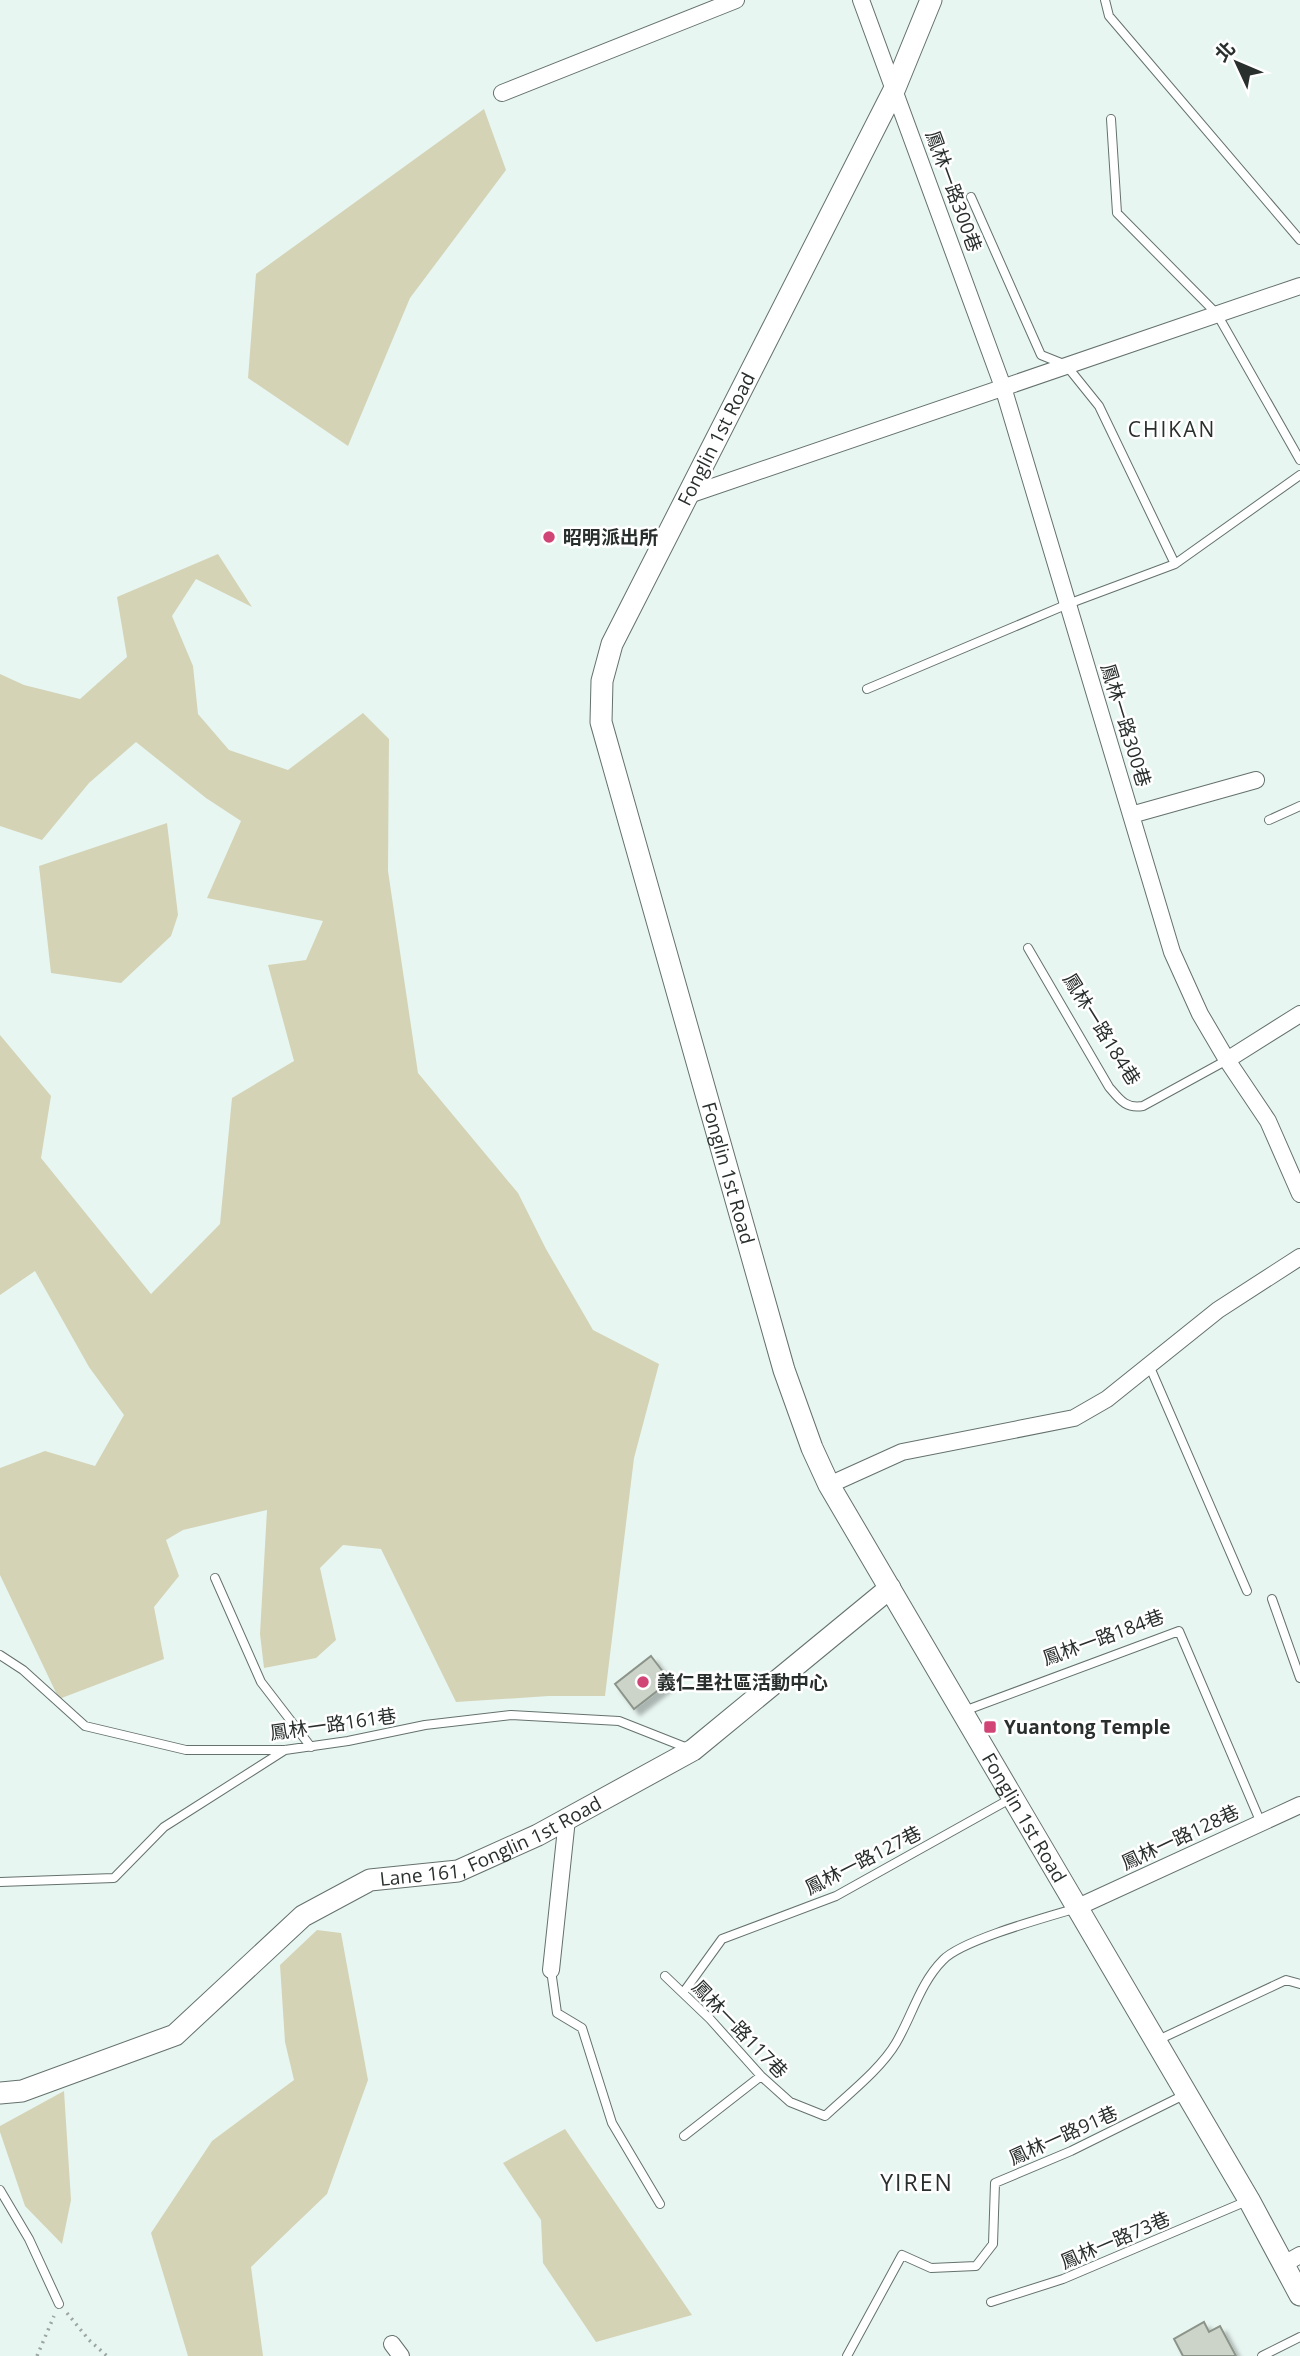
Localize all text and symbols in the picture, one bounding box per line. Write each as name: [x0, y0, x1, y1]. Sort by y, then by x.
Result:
north arrow: [1202, 28, 1272, 98]
text: 北: [1209, 35, 1241, 67]
street label: 鳳林一路300巷: [920, 127, 988, 255]
street label: Fonglin 1st Road: [671, 368, 761, 510]
district label: CHIKAN: [1128, 415, 1216, 443]
place label: 昭明派出所: [563, 524, 658, 550]
marker: 昭明派出所: [541, 529, 557, 545]
street label: 鳳林一路300巷: [1095, 660, 1157, 790]
street label: 鳳林一路184巷: [1057, 968, 1147, 1090]
street label: Fonglin 1st Road: [696, 1099, 761, 1247]
street label: 鳳林一路184巷: [1039, 1603, 1167, 1671]
place label: 義仁里社區活動中心: [657, 1669, 828, 1695]
marker: 義仁里社區活動中心: [635, 1674, 651, 1690]
street label: 鳳林一路161巷: [268, 1702, 398, 1746]
place label: Yuantong Temple: [1004, 1714, 1170, 1740]
marker: Yuantong Temple: [982, 1719, 998, 1735]
street label: Fonglin 1st Road: [976, 1748, 1073, 1887]
street label: Lane 161, Fonglin 1st Road: [378, 1790, 606, 1892]
street label: 鳳林一路128巷: [1117, 1798, 1243, 1876]
street label: 鳳林一路127巷: [800, 1819, 926, 1901]
street label: 鳳林一路117巷: [686, 1974, 794, 2084]
street label: 鳳林一路91巷: [1004, 2099, 1122, 2171]
district label: YIREN: [880, 2166, 954, 2198]
street label: 鳳林一路73巷: [1056, 2205, 1174, 2275]

